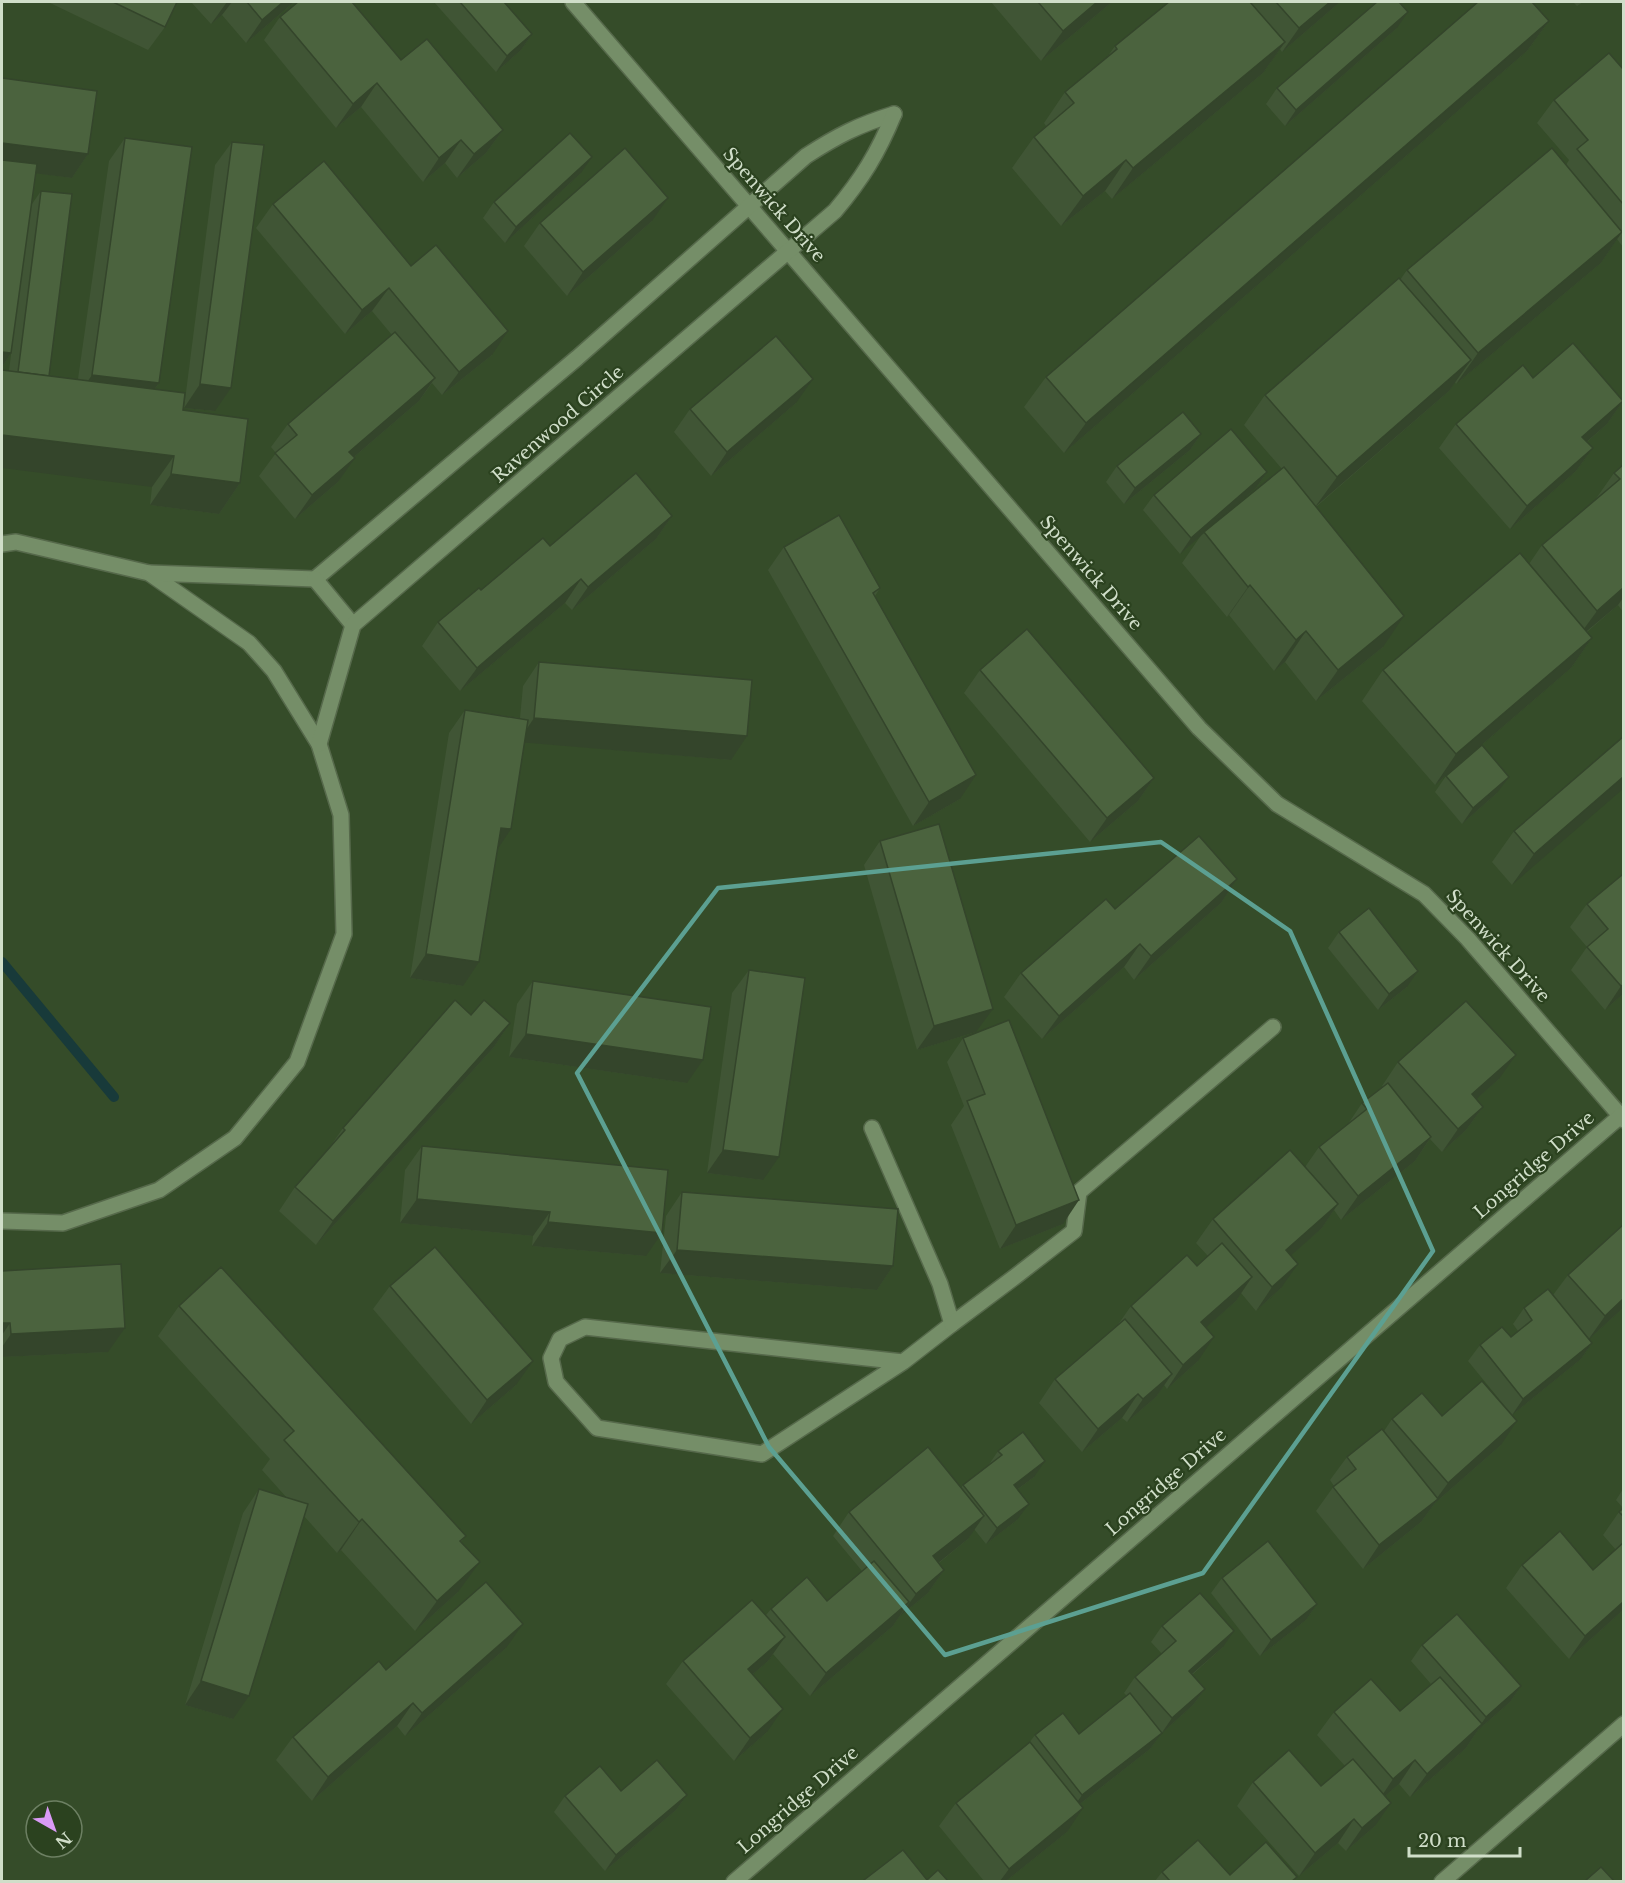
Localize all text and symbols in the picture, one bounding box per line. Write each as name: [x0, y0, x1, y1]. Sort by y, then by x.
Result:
street label: Spenwick Drive: [718, 143, 830, 267]
street label: Ravenwood Circle: [488, 361, 628, 487]
street label: Spenwick Drive: [1035, 511, 1147, 635]
street label: Spenwick Drive: [1441, 885, 1555, 1007]
street label: Longridge Drive: [1469, 1107, 1599, 1223]
street label: Longridge Drive: [1101, 1424, 1231, 1540]
street label: Longridge Drive: [733, 1742, 863, 1858]
north arrow: [24, 1799, 84, 1859]
scale bar: [1409, 1820, 1520, 1858]
text: N: [51, 1828, 76, 1853]
text: 20 m: [1418, 1830, 1466, 1852]

